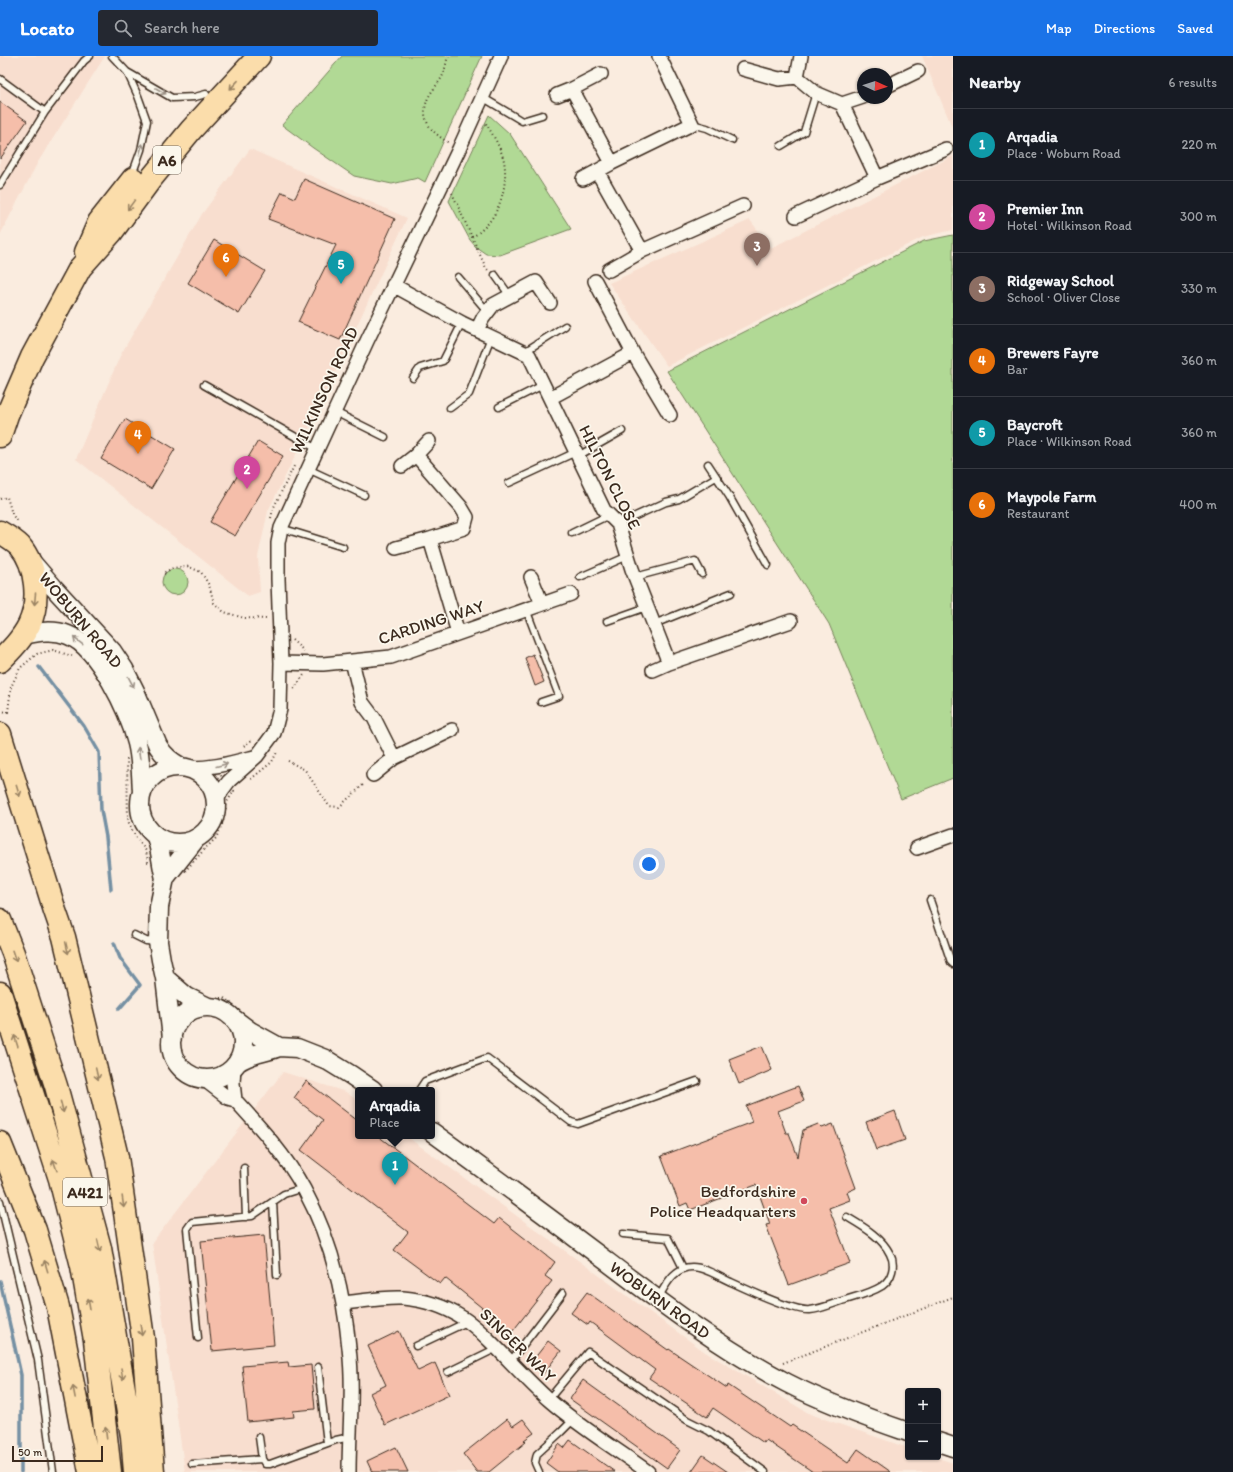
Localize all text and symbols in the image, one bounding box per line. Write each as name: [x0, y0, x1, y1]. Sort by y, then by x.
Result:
search box: [98, 10, 378, 46]
text: Locato: [20, 17, 74, 40]
icon: search: [112, 17, 134, 39]
text: Search here: [144, 19, 220, 37]
text: Map: [1046, 20, 1072, 37]
text: Directions: [1094, 20, 1155, 37]
text: Saved: [1177, 20, 1213, 37]
north arrow: [857, 68, 893, 104]
text: Nearby: [969, 72, 1021, 92]
text: 6 results: [1169, 75, 1217, 90]
one-way arrow: [229, 80, 238, 90]
one-way arrow: [155, 88, 167, 96]
text: Arqadia: [1007, 128, 1058, 146]
text: 1: [979, 137, 985, 152]
text: 220 m: [1181, 137, 1217, 152]
one-way arrow: [138, 143, 145, 156]
road number: A6: [153, 146, 181, 174]
text: Place · Woburn Road: [1007, 146, 1121, 161]
one-way arrow: [127, 200, 135, 211]
text: Premier Inn: [1007, 200, 1083, 218]
text: 2: [979, 209, 985, 224]
text: 300 m: [1180, 209, 1217, 224]
text: Hotel · Wilkinson Road: [1007, 218, 1132, 233]
pin: 3: [744, 233, 770, 266]
pin: 6: [213, 244, 239, 277]
pin: 5: [328, 251, 354, 284]
text: Ridgeway School: [1007, 272, 1114, 290]
text: 3: [978, 281, 986, 296]
text: 330 m: [1181, 281, 1217, 296]
text: School · Oliver Close: [1007, 290, 1120, 305]
street label: WILKINSON ROAD: [286, 323, 362, 457]
text: Brewers Fayre: [1007, 344, 1099, 362]
text: 4: [978, 353, 986, 368]
text: 360 m: [1181, 353, 1217, 368]
text: Bar: [1007, 362, 1027, 377]
text: Baycroft: [1007, 416, 1063, 434]
pin: 4: [125, 421, 151, 454]
street label: HILTON CLOSE: [575, 421, 645, 533]
text: 5: [979, 425, 985, 440]
text: 360 m: [1181, 425, 1217, 440]
text: Place · Wilkinson Road: [1007, 434, 1132, 449]
pin: 2: [234, 456, 260, 489]
text: Maypole Farm: [1007, 488, 1096, 506]
text: 6: [979, 497, 985, 512]
text: 400 m: [1179, 497, 1217, 512]
text: Restaurant: [1007, 506, 1069, 521]
street label: WOBURN ROAD: [35, 568, 127, 672]
one-way arrow: [31, 592, 38, 605]
street label: CARDING WAY: [376, 595, 487, 649]
one-way arrow: [72, 636, 83, 645]
one-way arrow: [128, 676, 135, 688]
one-way arrow: [135, 747, 143, 760]
one-way arrow: [216, 761, 229, 769]
one-way arrow: [15, 784, 22, 797]
your location: [639, 854, 659, 874]
one-way arrow: [64, 941, 71, 954]
one-way arrow: [11, 950, 18, 963]
one-way arrow: [12, 1034, 19, 1047]
one-way arrow: [94, 1068, 101, 1081]
popup: [355, 1087, 435, 1139]
text: Arqadia: [370, 1097, 420, 1115]
one-way arrow: [59, 1100, 66, 1113]
text: Place: [370, 1115, 400, 1130]
pin: 1: [382, 1152, 408, 1185]
one-way arrow: [51, 1158, 58, 1171]
road number: A421: [63, 1178, 107, 1206]
place label: Bedfordshire Police Headquarters: [649, 1181, 796, 1221]
one-way arrow: [119, 1195, 127, 1208]
marker: Bedfordshire Police Headquarters: [799, 1196, 809, 1206]
one-way arrow: [95, 1239, 103, 1252]
street label: WOBURN ROAD: [606, 1257, 714, 1343]
one-way arrow: [42, 1260, 49, 1273]
one-way arrow: [84, 1298, 92, 1311]
street label: SINGER WAY: [476, 1304, 560, 1386]
one-way arrow: [137, 1323, 145, 1336]
one-way arrow: [118, 1367, 126, 1380]
one-way arrow: [70, 1386, 78, 1399]
map controls: [905, 1388, 941, 1460]
button: +: [905, 1388, 941, 1424]
button: −: [905, 1424, 941, 1460]
one-way arrow: [102, 1427, 110, 1440]
scale bar: [12, 1444, 103, 1463]
text: 50 m: [18, 1446, 42, 1459]

